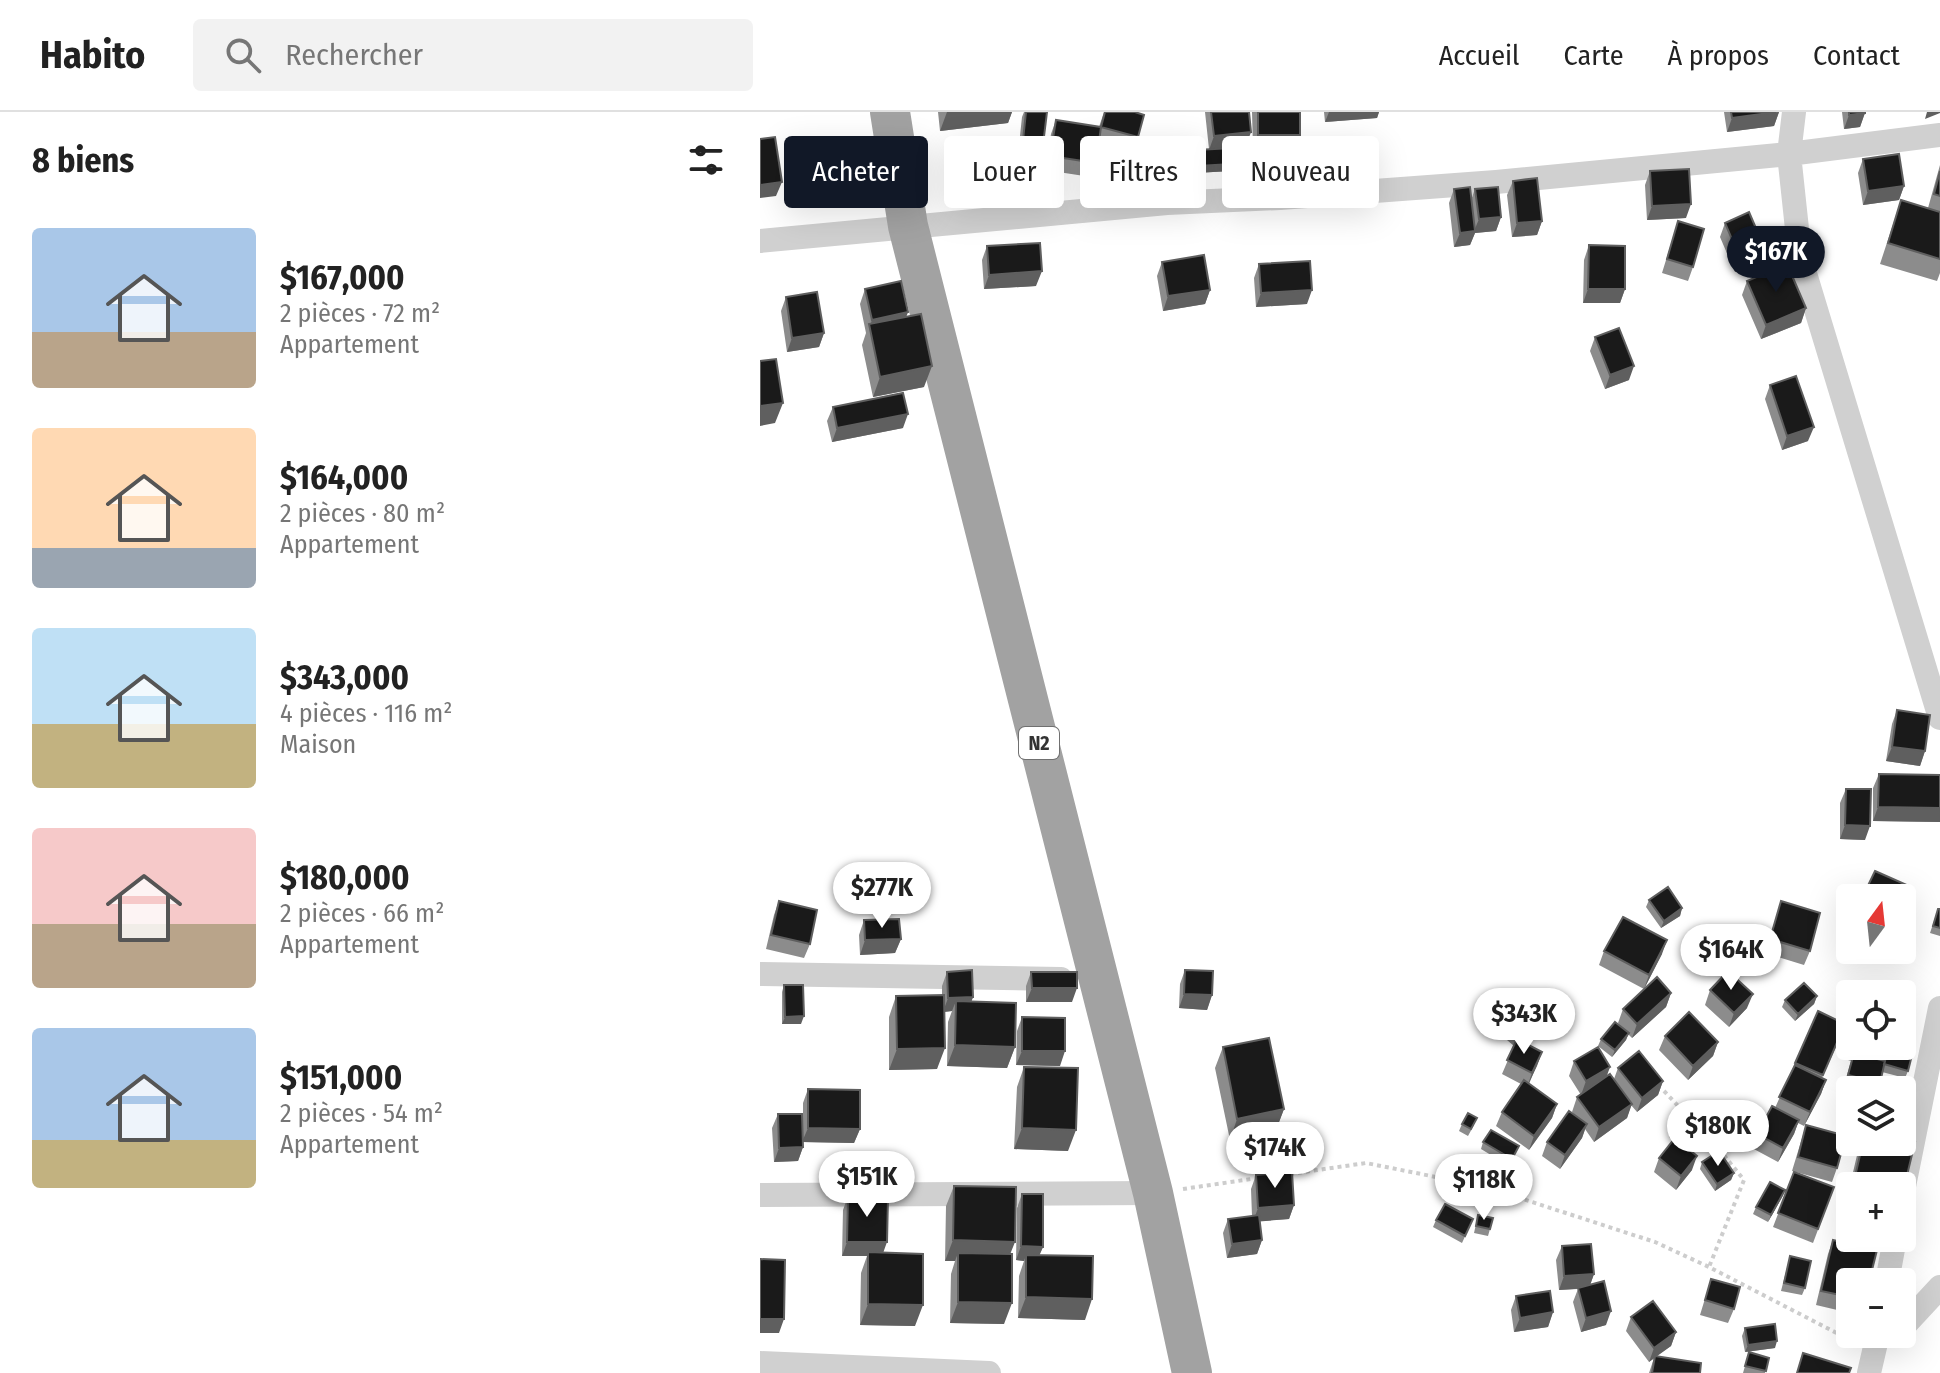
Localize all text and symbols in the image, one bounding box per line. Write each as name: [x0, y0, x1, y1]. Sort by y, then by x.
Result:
search box: [193, 19, 753, 91]
text: Habito: [40, 32, 145, 78]
icon: search: [221, 33, 265, 77]
text: Rechercher: [285, 37, 423, 73]
text: Accueil: [1439, 39, 1520, 72]
text: Carte: [1564, 39, 1624, 72]
text: À propos: [1668, 39, 1769, 72]
text: Contact: [1813, 39, 1900, 72]
chip: Acheter: [784, 136, 928, 208]
chip: Louer: [944, 136, 1064, 208]
chip: Filtres: [1080, 136, 1206, 208]
chip: Nouveau: [1222, 136, 1379, 208]
icon: filters: [684, 138, 728, 182]
text: 8 biens: [32, 140, 134, 181]
pin: $167K: [1720, 226, 1832, 294]
text: $167K: [1745, 236, 1807, 267]
text: $167,000: [280, 257, 405, 298]
icon: home: [96, 260, 192, 356]
text: 2 pièces · 72 m²: [280, 298, 440, 329]
text: Appartement: [280, 329, 419, 360]
text: $164,000: [280, 457, 408, 498]
icon: home: [96, 460, 192, 556]
text: 2 pièces · 80 m²: [280, 498, 445, 529]
text: Appartement: [280, 529, 419, 560]
text: $343,000: [280, 657, 409, 698]
icon: home: [96, 660, 192, 756]
text: 4 pièces · 116 m²: [280, 698, 452, 729]
road number: N2: [1019, 727, 1059, 759]
text: Maison: [280, 729, 356, 760]
text: $180,000: [280, 857, 410, 898]
icon: home: [96, 860, 192, 956]
pin: $277K: [826, 862, 938, 930]
text: $277K: [851, 872, 913, 903]
north arrow: [1836, 884, 1916, 964]
map controls: [1836, 884, 1916, 1348]
text: 2 pièces · 66 m²: [280, 898, 444, 929]
pin: $164K: [1675, 924, 1787, 992]
text: Appartement: [280, 929, 419, 960]
text: $164K: [1698, 934, 1764, 965]
button: locate: [1836, 980, 1916, 1060]
pin: $343K: [1468, 988, 1580, 1056]
text: $343K: [1491, 998, 1557, 1029]
text: $151,000: [280, 1057, 402, 1098]
icon: home: [96, 1060, 192, 1156]
button: layers: [1836, 1076, 1916, 1156]
text: 2 pièces · 54 m²: [280, 1098, 443, 1129]
pin: $180K: [1662, 1100, 1774, 1168]
text: $180K: [1685, 1110, 1751, 1141]
pin: $174K: [1219, 1122, 1331, 1190]
text: Appartement: [280, 1129, 419, 1160]
text: $174K: [1244, 1132, 1306, 1163]
pin: $151K: [811, 1151, 923, 1219]
pin: $118K: [1428, 1154, 1540, 1222]
text: $151K: [837, 1161, 897, 1192]
text: $118K: [1453, 1164, 1515, 1195]
button: +: [1836, 1172, 1916, 1252]
button: −: [1836, 1268, 1916, 1348]

